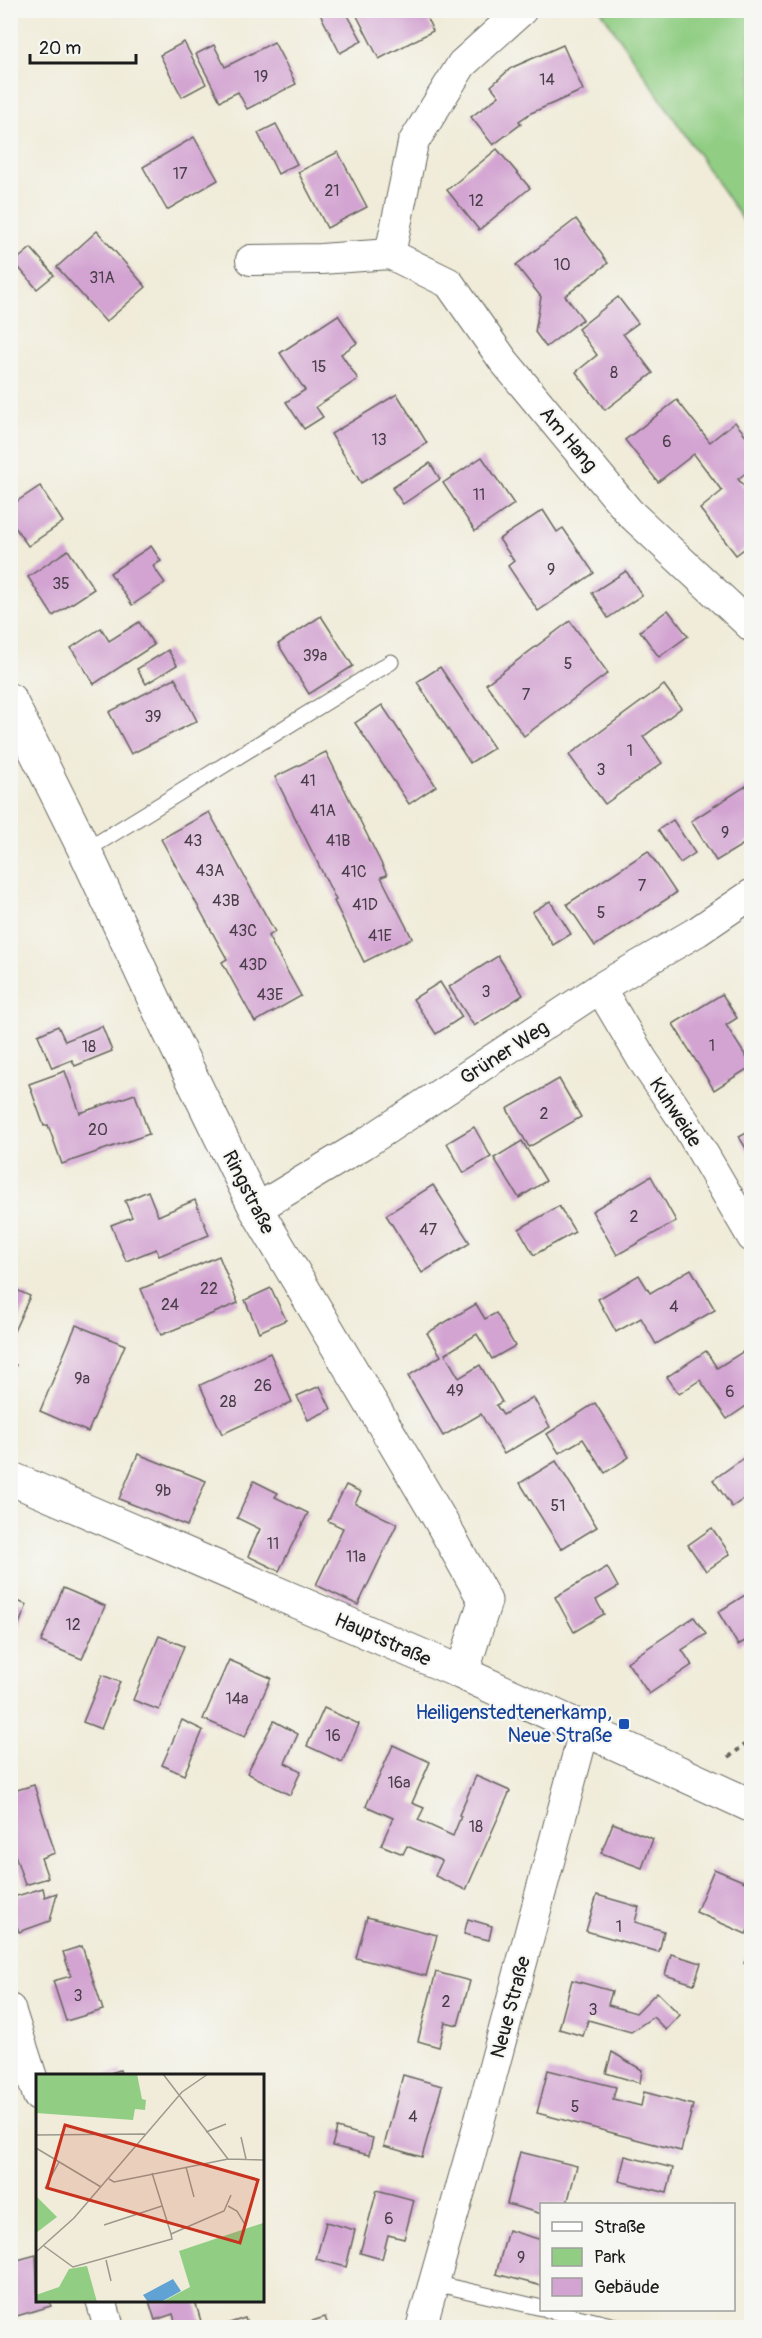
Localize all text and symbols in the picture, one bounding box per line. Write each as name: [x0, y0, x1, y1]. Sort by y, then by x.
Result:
scale bar: [30, 27, 136, 65]
text: 20 m: [39, 37, 81, 60]
house number: 19: [254, 67, 268, 87]
house number: 14: [539, 70, 555, 90]
house number: 17: [173, 164, 188, 184]
house number: 21: [324, 181, 340, 201]
house number: 12: [468, 191, 484, 211]
house number: 10: [553, 255, 571, 275]
house number: 31A: [89, 268, 115, 288]
house number: 15: [312, 357, 326, 377]
house number: 8: [610, 363, 618, 383]
street label: Am Hang: [534, 402, 603, 477]
house number: 13: [371, 430, 387, 450]
house number: 6: [662, 432, 672, 452]
house number: 11: [473, 485, 485, 505]
house number: 9: [547, 560, 555, 580]
house number: 35: [52, 574, 70, 594]
house number: 39a: [303, 646, 327, 666]
house number: 5: [564, 654, 572, 674]
house number: 7: [522, 685, 531, 705]
house number: 39: [144, 707, 162, 727]
house number: 1: [627, 741, 633, 761]
house number: 3: [597, 760, 606, 780]
house number: 41: [300, 771, 316, 791]
house number: 41A: [310, 801, 336, 821]
house number: 9: [721, 823, 729, 843]
house number: 43: [184, 831, 202, 851]
house number: 41B: [326, 831, 350, 851]
house number: 43A: [196, 861, 224, 881]
house number: 41C: [341, 862, 367, 882]
house number: 7: [638, 876, 647, 896]
house number: 43B: [212, 891, 240, 911]
house number: 41D: [352, 895, 378, 915]
house number: 5: [597, 903, 605, 923]
house number: 43C: [229, 921, 257, 941]
house number: 41E: [368, 926, 392, 946]
house number: 43D: [239, 955, 267, 975]
house number: 3: [482, 982, 491, 1002]
house number: 43E: [257, 985, 283, 1005]
street label: Grüner Weg: [455, 1015, 553, 1090]
house number: 1: [709, 1036, 715, 1056]
house number: 18: [82, 1037, 96, 1057]
street label: Kuhweide: [644, 1073, 707, 1152]
house number: 2: [540, 1104, 549, 1124]
house number: 20: [88, 1120, 108, 1140]
street label: Ringstraße: [217, 1146, 280, 1238]
house number: 2: [630, 1207, 639, 1227]
house number: 47: [419, 1220, 437, 1240]
house number: 22: [200, 1279, 218, 1299]
house number: 24: [161, 1295, 179, 1315]
house number: 4: [669, 1297, 679, 1317]
house number: 9a: [74, 1369, 90, 1389]
house number: 26: [254, 1376, 272, 1396]
house number: 49: [446, 1381, 464, 1401]
house number: 6: [725, 1382, 735, 1402]
house number: 28: [219, 1392, 237, 1412]
house number: 9b: [155, 1481, 171, 1501]
house number: 51: [551, 1496, 565, 1516]
house number: 11: [267, 1534, 279, 1554]
house number: 11a: [346, 1547, 366, 1567]
street label: Hauptstraße: [331, 1607, 435, 1672]
house number: 12: [65, 1615, 81, 1635]
house number: 14a: [226, 1689, 248, 1709]
place label: Heiligenstedtenerkamp, Neue Straße: [416, 1700, 612, 1748]
marker: Heiligenstedtenerkamp, Neue Straße: [617, 1717, 631, 1731]
house number: 16: [325, 1726, 341, 1746]
house number: 16a: [387, 1773, 411, 1793]
house number: 18: [469, 1817, 483, 1837]
house number: 1: [616, 1917, 622, 1937]
street label: Neue Straße: [485, 1953, 536, 2061]
house number: 3: [74, 1986, 83, 2006]
house number: 2: [442, 1992, 451, 2012]
house number: 3: [589, 2000, 598, 2020]
inset map: [36, 2074, 264, 2302]
house number: 5: [571, 2097, 579, 2117]
house number: 4: [408, 2107, 418, 2127]
legend: [540, 2203, 735, 2311]
house number: 6: [384, 2209, 394, 2229]
text: Straße: [594, 2216, 645, 2239]
text: Park: [594, 2246, 626, 2269]
house number: 9: [517, 2248, 525, 2268]
text: Gebäude: [594, 2276, 659, 2299]

